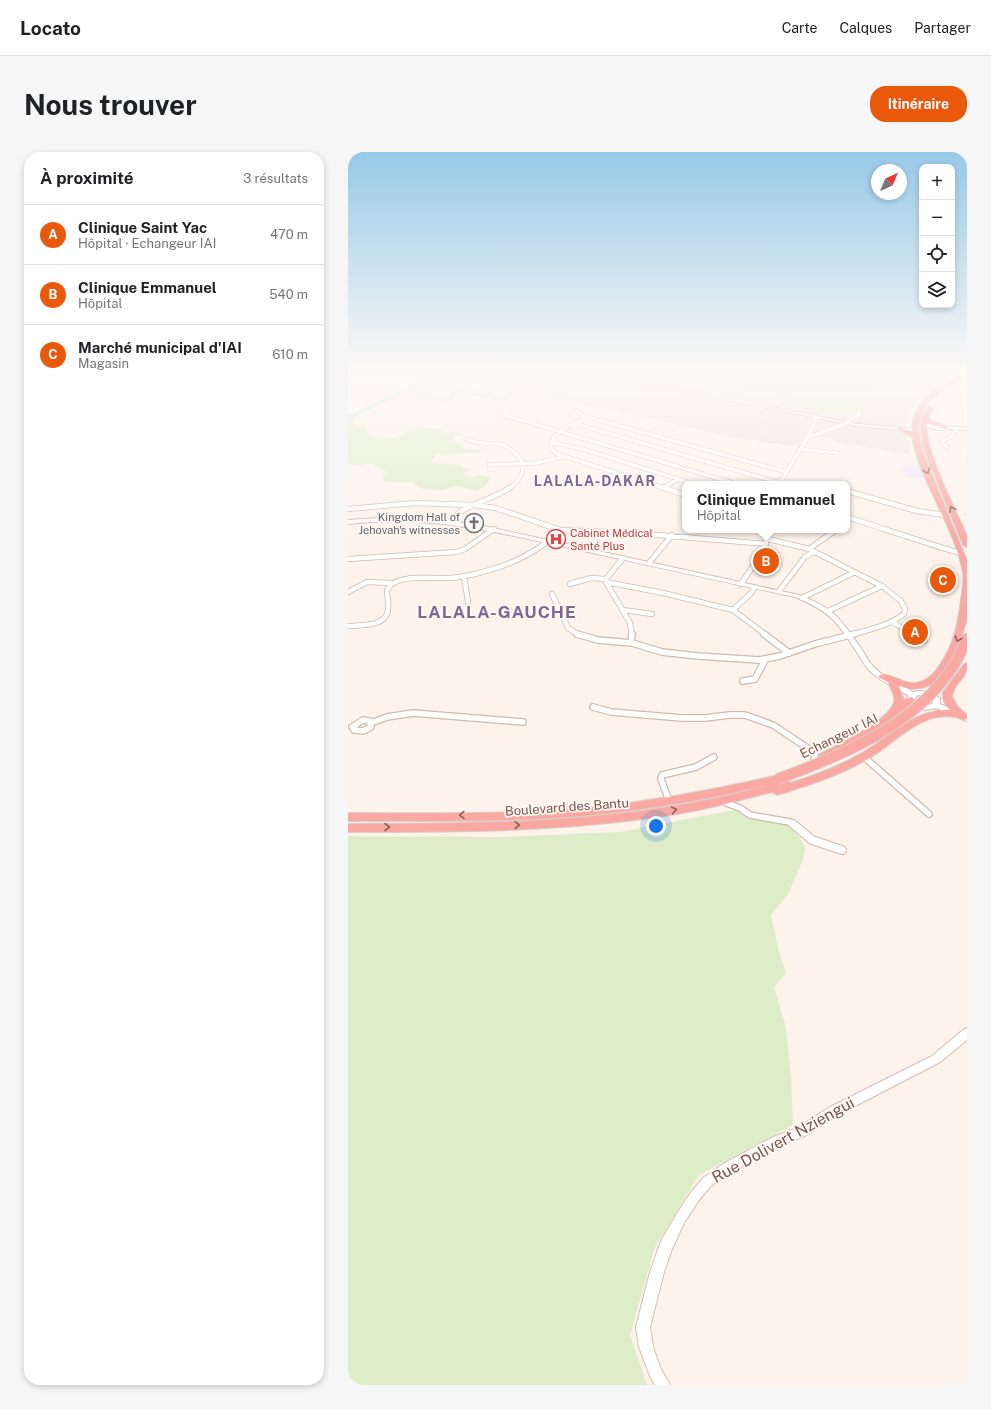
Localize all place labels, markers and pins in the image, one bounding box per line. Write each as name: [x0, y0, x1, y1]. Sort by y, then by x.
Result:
place label: Kingdom Hall of Jehovah's witnesses: [359, 511, 461, 536]
church icon: Kingdom Hall of Jehovah's witnesses: [463, 512, 485, 534]
place label: Cabinet Médical Santé Plus: [570, 527, 653, 552]
hospital icon: Cabinet Médical Santé Plus: [545, 528, 567, 550]
pin: B: [753, 546, 779, 576]
pin: C: [930, 565, 956, 595]
pin: A: [902, 617, 928, 647]

